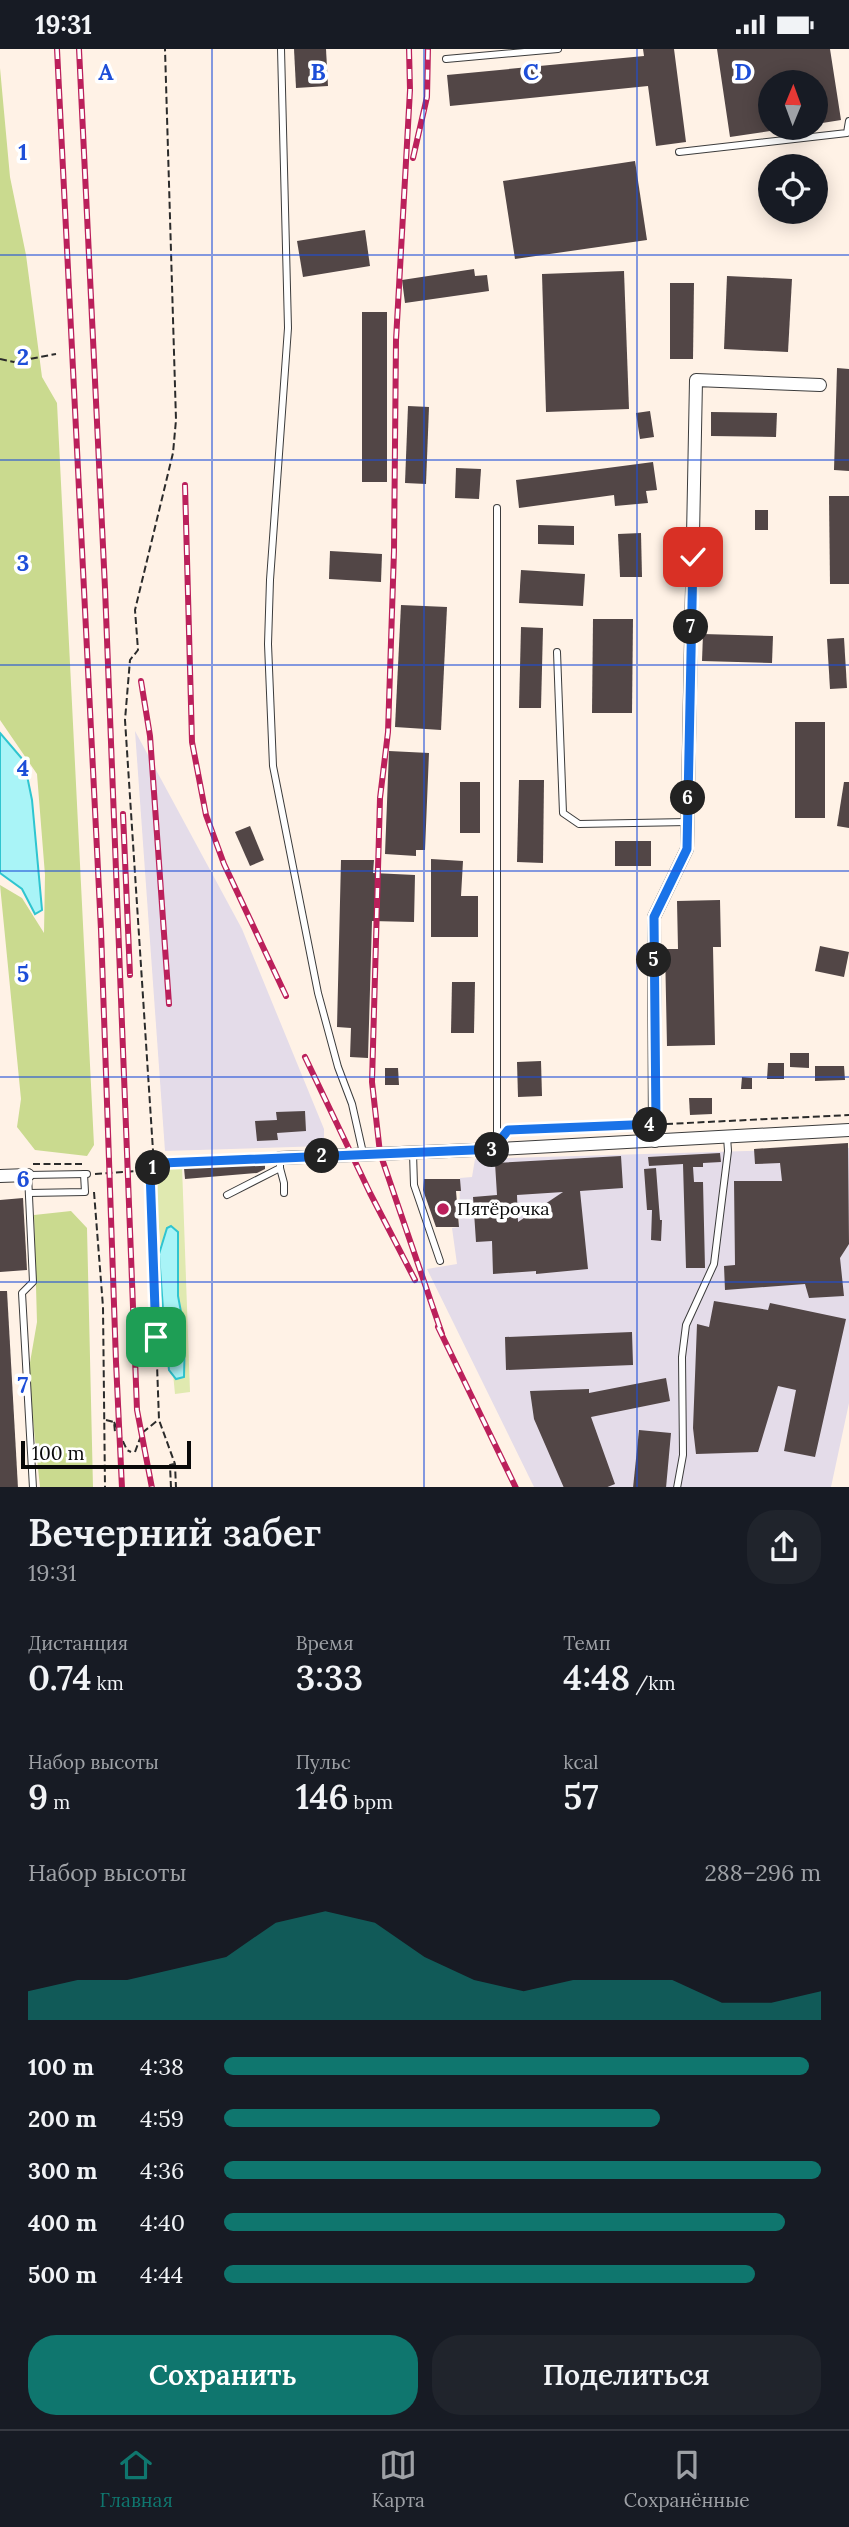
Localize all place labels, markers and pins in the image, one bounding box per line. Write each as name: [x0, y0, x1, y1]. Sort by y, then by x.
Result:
pin: [663, 527, 723, 587]
pin: 7: [674, 609, 708, 645]
pin: 6: [670, 781, 706, 815]
pin: 5: [636, 943, 672, 977]
pin: 4: [632, 1107, 668, 1143]
pin: 3: [475, 1133, 510, 1167]
pin: 2: [304, 1139, 340, 1173]
pin: 1: [136, 1151, 170, 1185]
place label: Пятёрочка: [457, 1197, 549, 1220]
marker: Пятёрочка: [435, 1201, 451, 1217]
pin: [126, 1307, 186, 1367]

